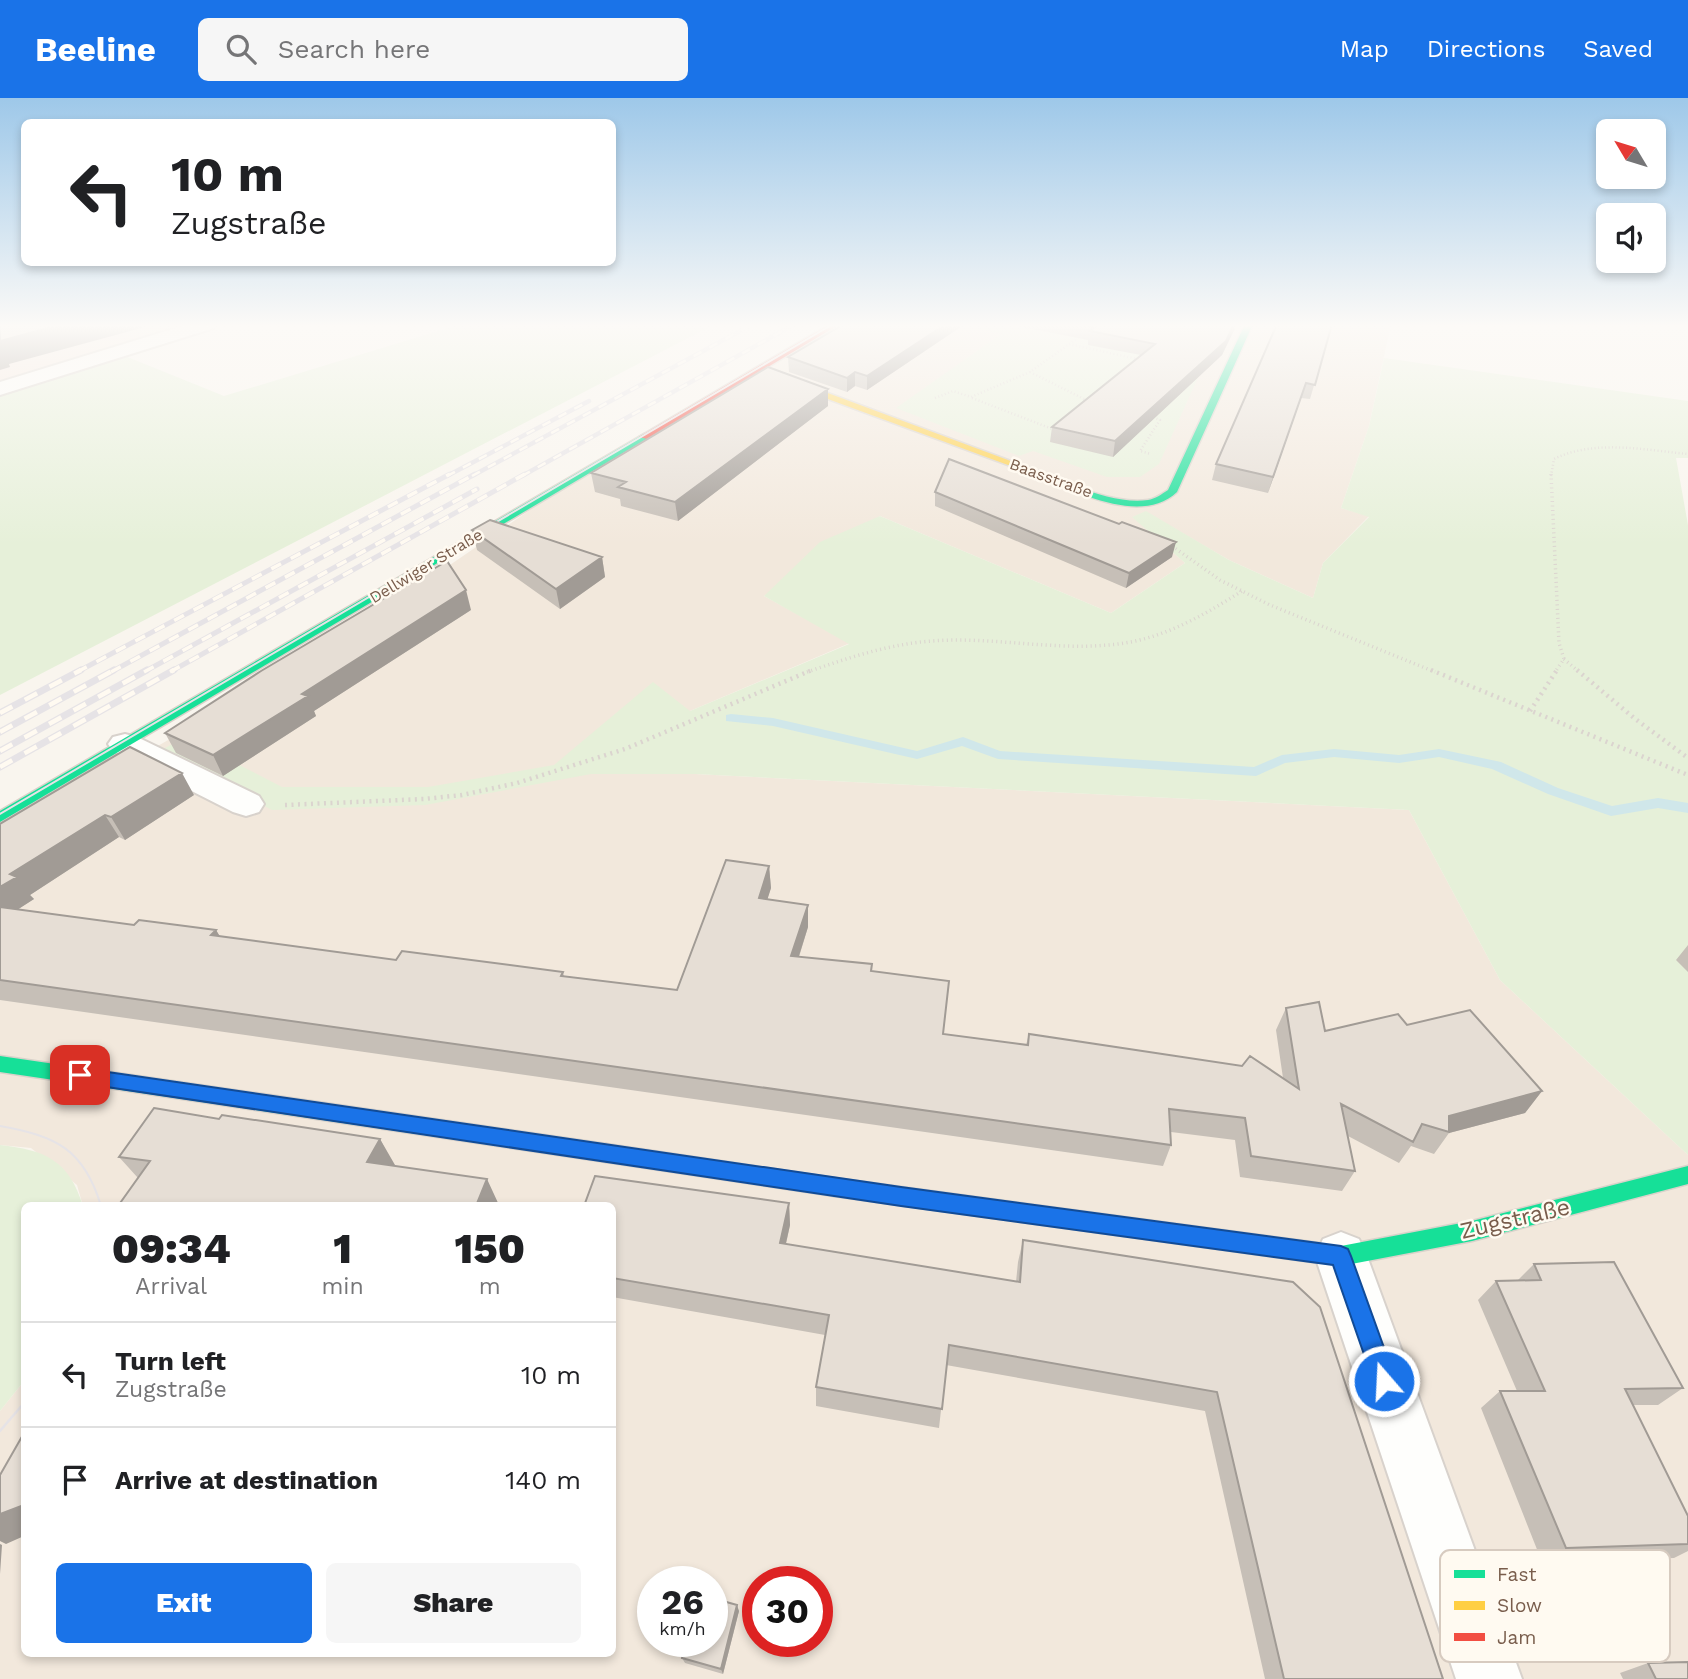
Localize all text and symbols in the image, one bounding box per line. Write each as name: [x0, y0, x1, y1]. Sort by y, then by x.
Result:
search box: [198, 18, 688, 81]
text: Beeline: [35, 30, 156, 69]
icon: search: [222, 30, 260, 68]
text: Search here: [278, 34, 430, 64]
text: Map: [1340, 35, 1389, 63]
text: Directions: [1427, 35, 1545, 63]
text: Saved: [1583, 35, 1653, 63]
north arrow: [1596, 119, 1666, 189]
map controls: [1596, 119, 1666, 273]
text: 10 m: [171, 145, 284, 203]
icon: left: [56, 147, 147, 238]
button: sound: [1596, 203, 1666, 273]
text: Zugstraße: [171, 204, 327, 242]
street label: Baasstraße: [1007, 454, 1095, 502]
street label: Dellwiger Straße: [366, 525, 486, 607]
pin: [50, 1045, 110, 1105]
icon: arrive: [61, 1056, 99, 1094]
street label: Zugstraße: [1458, 1193, 1572, 1245]
text: 09:34: [112, 1224, 231, 1273]
text: 1: [333, 1224, 352, 1273]
text: 150: [455, 1224, 525, 1273]
text: Arrival: [135, 1273, 207, 1300]
text: min: [321, 1273, 364, 1300]
text: m: [479, 1273, 501, 1300]
position arrow: [1347, 1344, 1421, 1418]
text: Turn left: [115, 1346, 226, 1376]
icon: left: [56, 1356, 94, 1394]
text: 10 m: [521, 1360, 581, 1390]
text: Zugstraße: [115, 1376, 227, 1403]
icon: arrive: [56, 1461, 94, 1499]
text: Arrive at destination: [115, 1465, 378, 1495]
text: 140 m: [505, 1465, 581, 1495]
legend: [1440, 1550, 1670, 1662]
button: Exit: [56, 1563, 312, 1643]
button: Share: [326, 1563, 581, 1643]
text: Fast: [1497, 1563, 1536, 1586]
speed limit sign: 30: [742, 1566, 833, 1657]
text: 26: [661, 1581, 704, 1623]
text: Slow: [1497, 1594, 1542, 1617]
text: km/h: [659, 1618, 706, 1639]
text: Jam: [1497, 1626, 1536, 1649]

